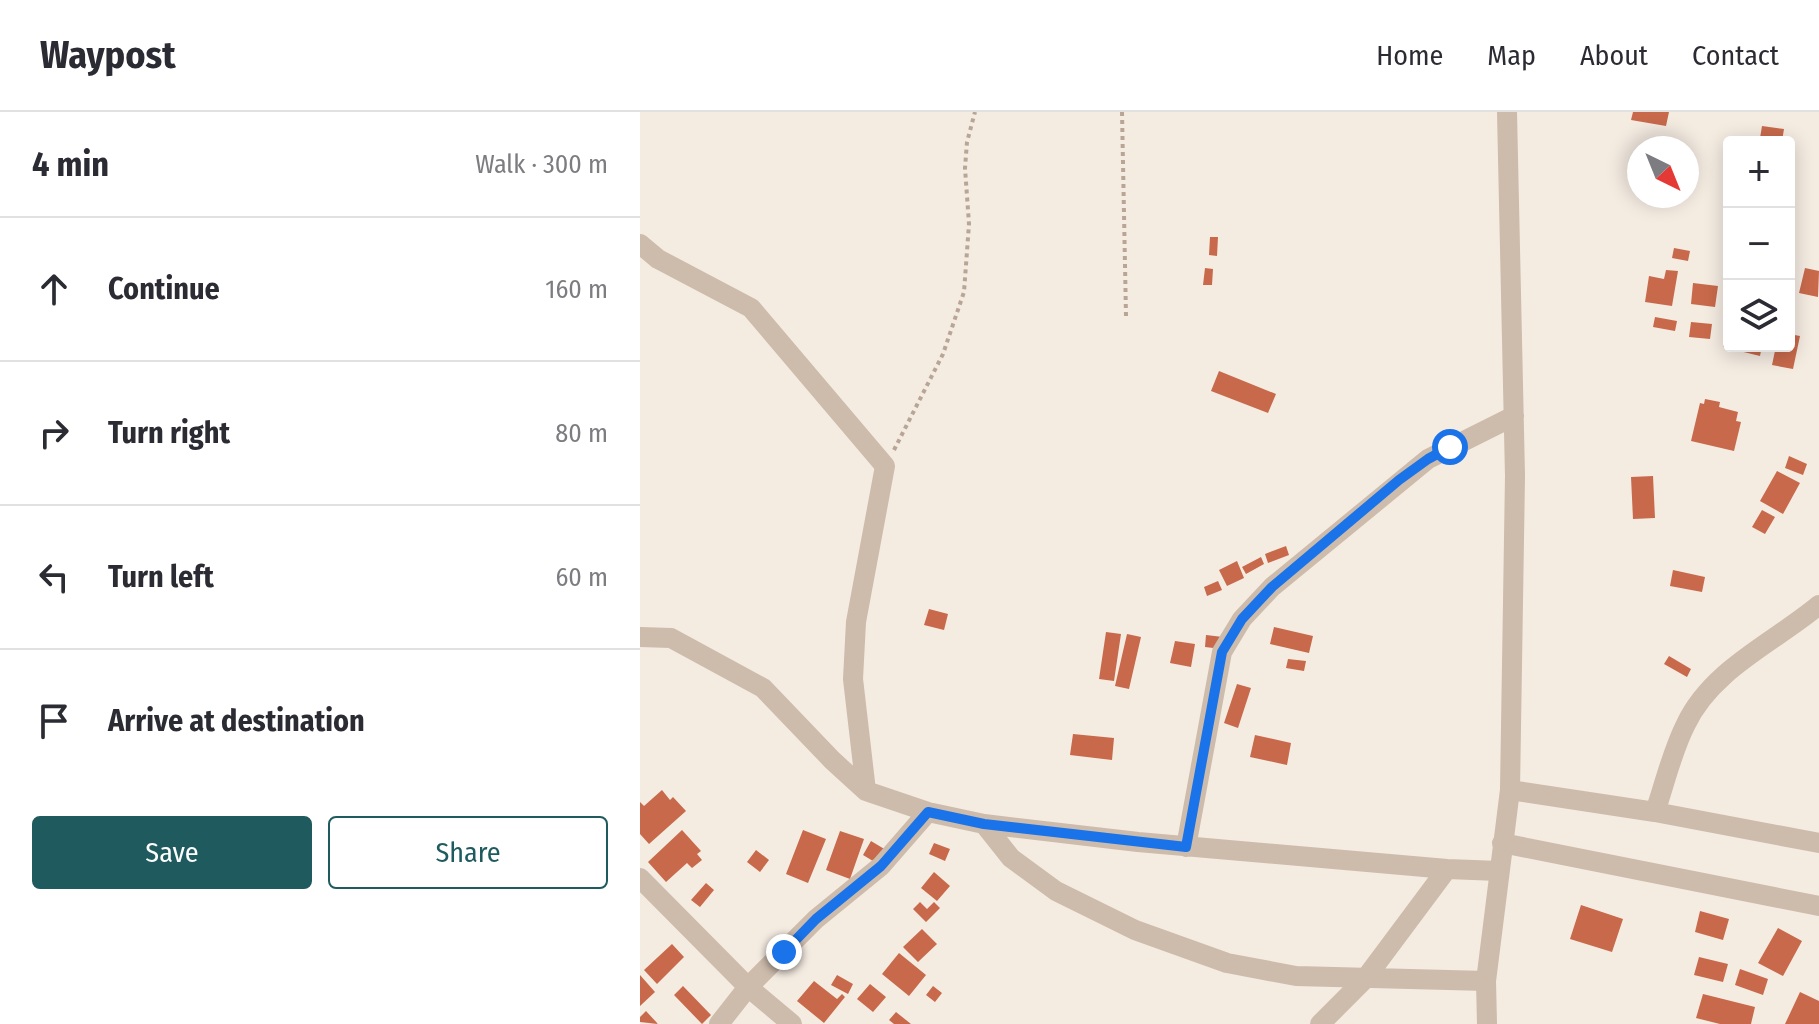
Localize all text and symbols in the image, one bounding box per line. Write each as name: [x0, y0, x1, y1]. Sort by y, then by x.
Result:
text: Waypost: [40, 32, 176, 78]
text: Home: [1376, 39, 1443, 72]
text: Map: [1487, 39, 1536, 72]
text: About: [1580, 39, 1648, 72]
text: Contact: [1692, 39, 1779, 72]
north arrow: [1627, 136, 1699, 208]
map controls: [1723, 136, 1795, 352]
button: +: [1723, 136, 1795, 208]
text: 4 min: [32, 144, 109, 185]
text: Walk · 300 m: [475, 149, 608, 180]
button: −: [1723, 208, 1795, 280]
icon: ahead: [32, 267, 76, 311]
text: Continue: [108, 271, 220, 307]
text: 160 m: [545, 274, 608, 305]
button: layers: [1723, 280, 1795, 352]
icon: right: [32, 411, 76, 455]
text: Turn right: [108, 415, 230, 451]
text: 80 m: [555, 418, 608, 449]
route start: [1432, 429, 1468, 465]
icon: left: [32, 555, 76, 599]
text: Turn left: [108, 559, 214, 595]
text: 60 m: [555, 562, 608, 593]
icon: arrive: [32, 699, 76, 743]
text: Arrive at destination: [108, 703, 365, 739]
button: Save: [32, 816, 312, 889]
button: Share: [328, 816, 608, 889]
route end: [766, 934, 802, 970]

